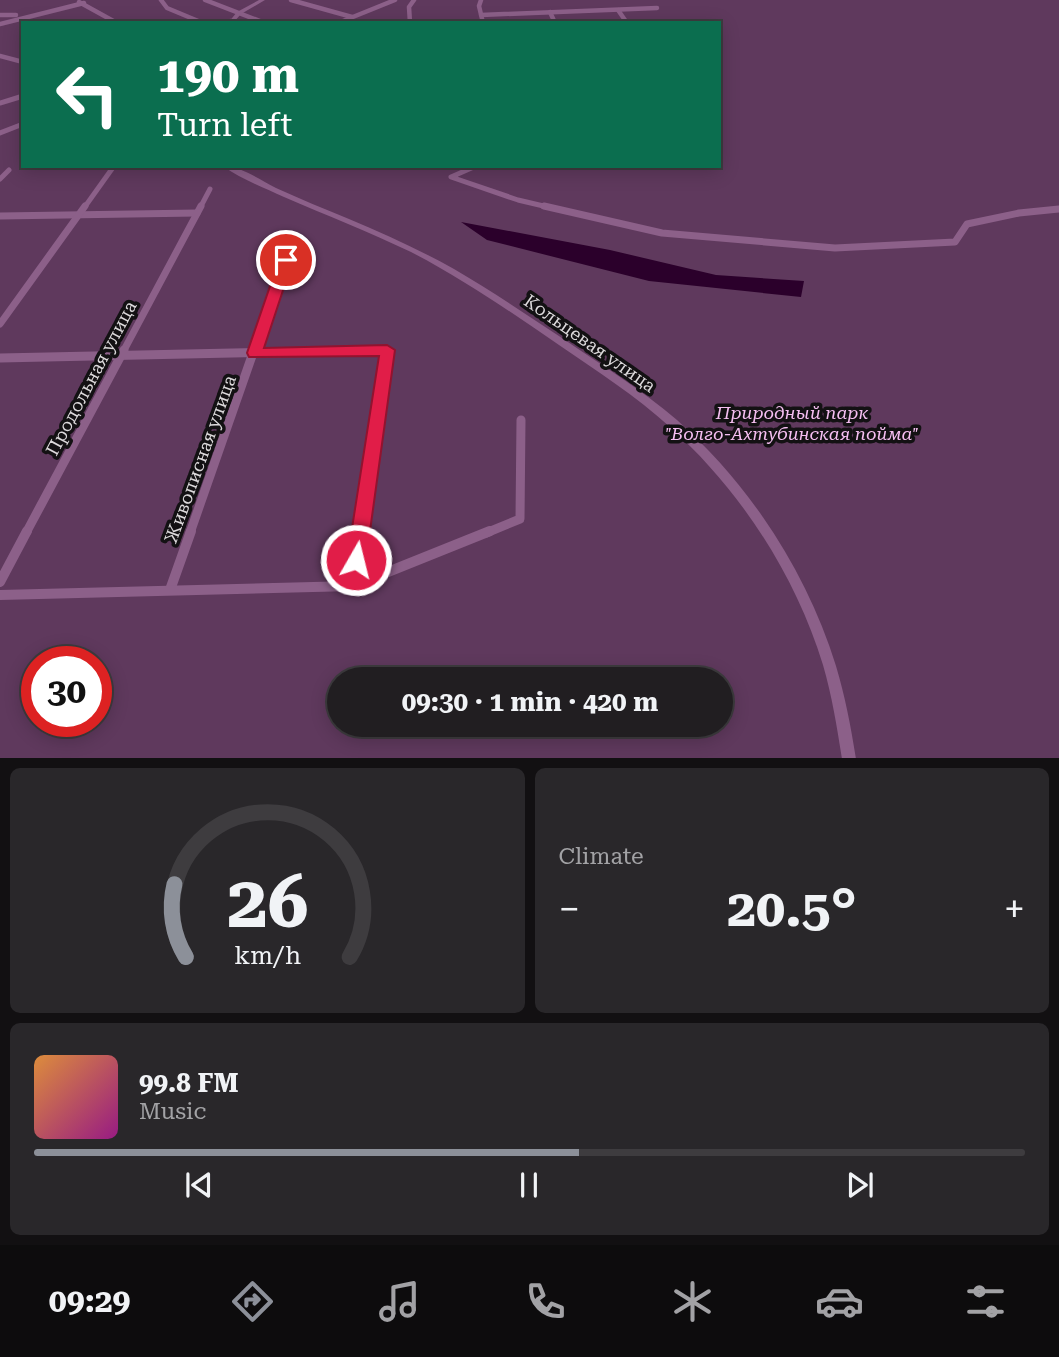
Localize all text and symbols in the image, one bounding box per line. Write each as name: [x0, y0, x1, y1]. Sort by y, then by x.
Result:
text: 190 m: [157, 47, 299, 104]
icon: left: [42, 49, 133, 140]
text: Turn left: [157, 106, 292, 144]
pin: [256, 230, 316, 290]
icon: arrive: [267, 241, 305, 279]
street label: Кольцевая улица: [520, 290, 660, 396]
street label: Продольная улица: [41, 297, 141, 459]
street label: Живописная улица: [160, 372, 240, 546]
park label: Природный парк "Волго-Ахтубинская пойма": [665, 402, 919, 444]
position arrow: [319, 523, 393, 597]
speed limit sign: 30: [21, 646, 112, 737]
text: 09:30 · 1 min · 420 m: [402, 687, 658, 717]
text: Climate: [559, 843, 644, 870]
text: 26: [226, 860, 308, 945]
text: 20.5°: [727, 878, 857, 939]
text: −: [559, 887, 580, 931]
text: +: [1004, 887, 1025, 931]
text: km/h: [234, 940, 301, 969]
text: 99.8 FM: [139, 1068, 239, 1098]
text: Music: [139, 1098, 206, 1125]
icon: previous: [180, 1166, 218, 1204]
icon: pause: [510, 1166, 548, 1204]
icon: next: [841, 1166, 879, 1204]
icon: directions: [228, 1277, 277, 1326]
icon: music: [375, 1277, 424, 1326]
icon: phone: [521, 1277, 570, 1326]
icon: climate: [668, 1277, 717, 1326]
icon: car: [815, 1277, 864, 1326]
icon: filters: [961, 1277, 1010, 1326]
text: 09:29: [49, 1282, 131, 1320]

